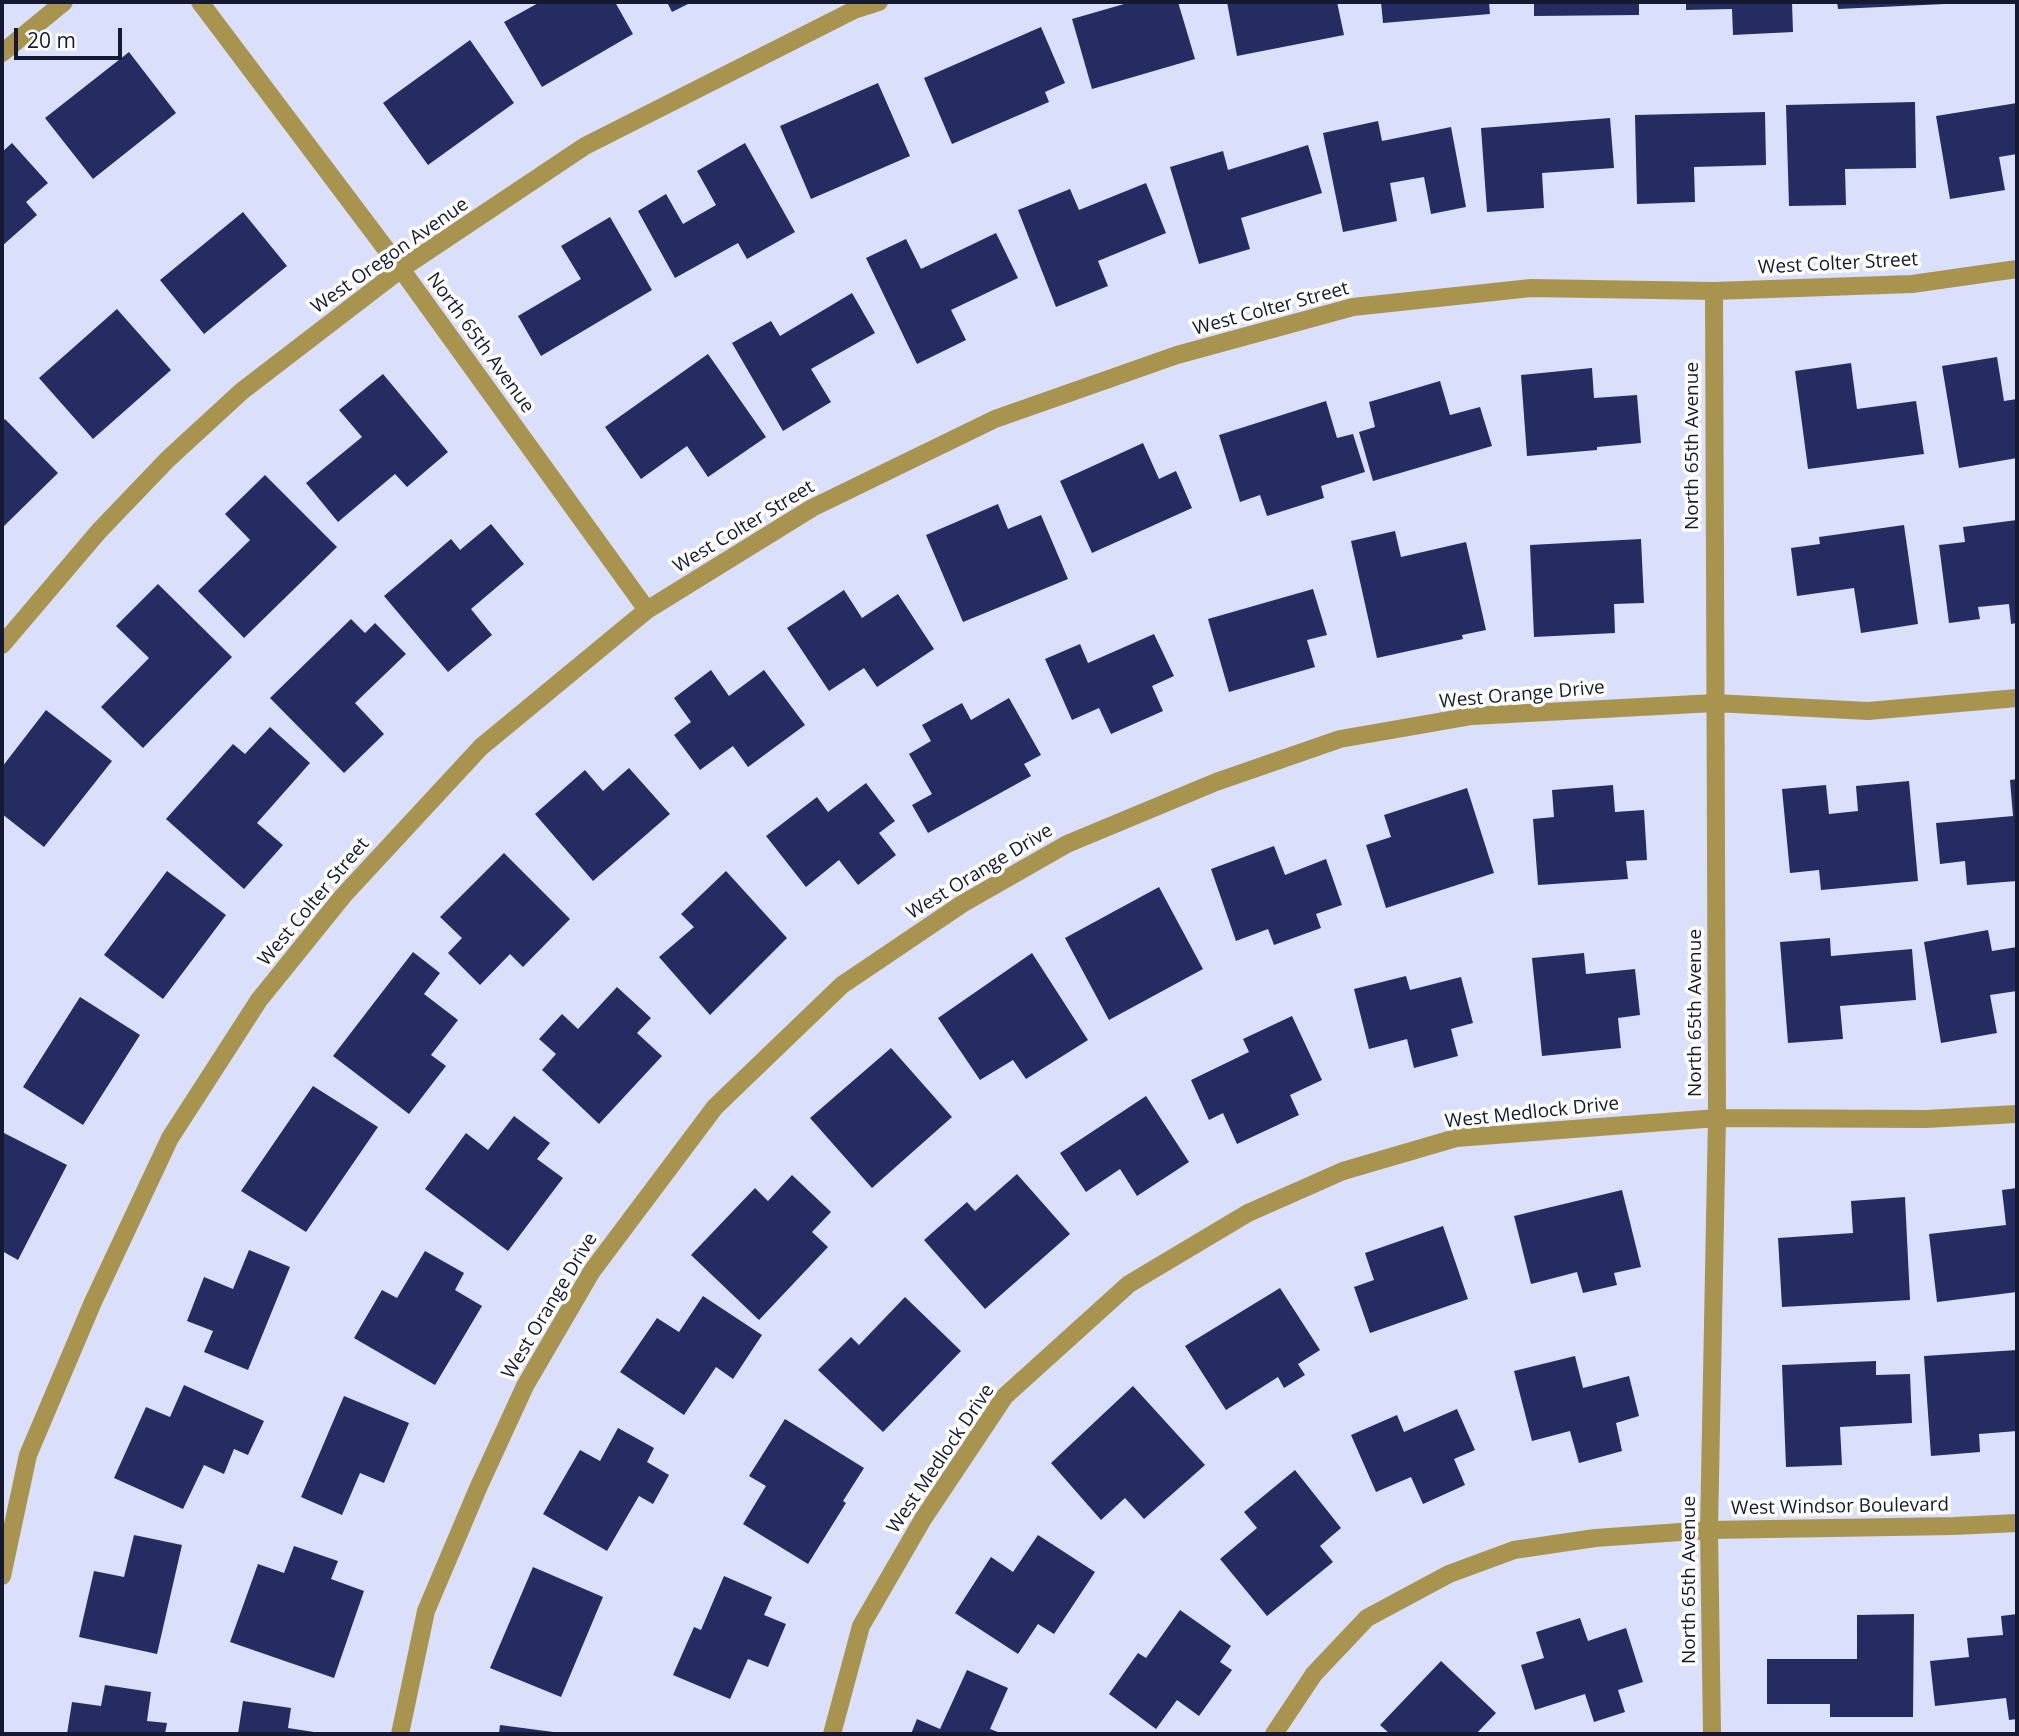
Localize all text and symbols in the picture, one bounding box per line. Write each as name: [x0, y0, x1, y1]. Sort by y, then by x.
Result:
scale bar: [18, 14, 126, 58]
text: 20 m: [27, 26, 76, 54]
street label: West Oregon Avenue: [307, 193, 473, 319]
street label: West Colter Street: [1757, 248, 1919, 280]
street label: North 65th Avenue: [421, 268, 539, 418]
street label: West Colter Street: [1191, 277, 1351, 341]
street label: North 65th Avenue: [1682, 362, 1704, 530]
street label: West Colter Street: [669, 476, 819, 578]
street label: West Orange Drive: [1438, 676, 1606, 714]
street label: West Orange Drive: [903, 819, 1057, 925]
street label: West Colter Street: [254, 833, 374, 971]
street label: North 65th Avenue: [1685, 929, 1707, 1097]
street label: West Medlock Drive: [1444, 1093, 1620, 1133]
street label: West Orange Drive: [497, 1229, 603, 1383]
street label: West Medlock Drive: [883, 1380, 999, 1538]
street label: West Windsor Boulevard: [1731, 1494, 1949, 1520]
street label: North 65th Avenue: [1679, 1496, 1701, 1664]

